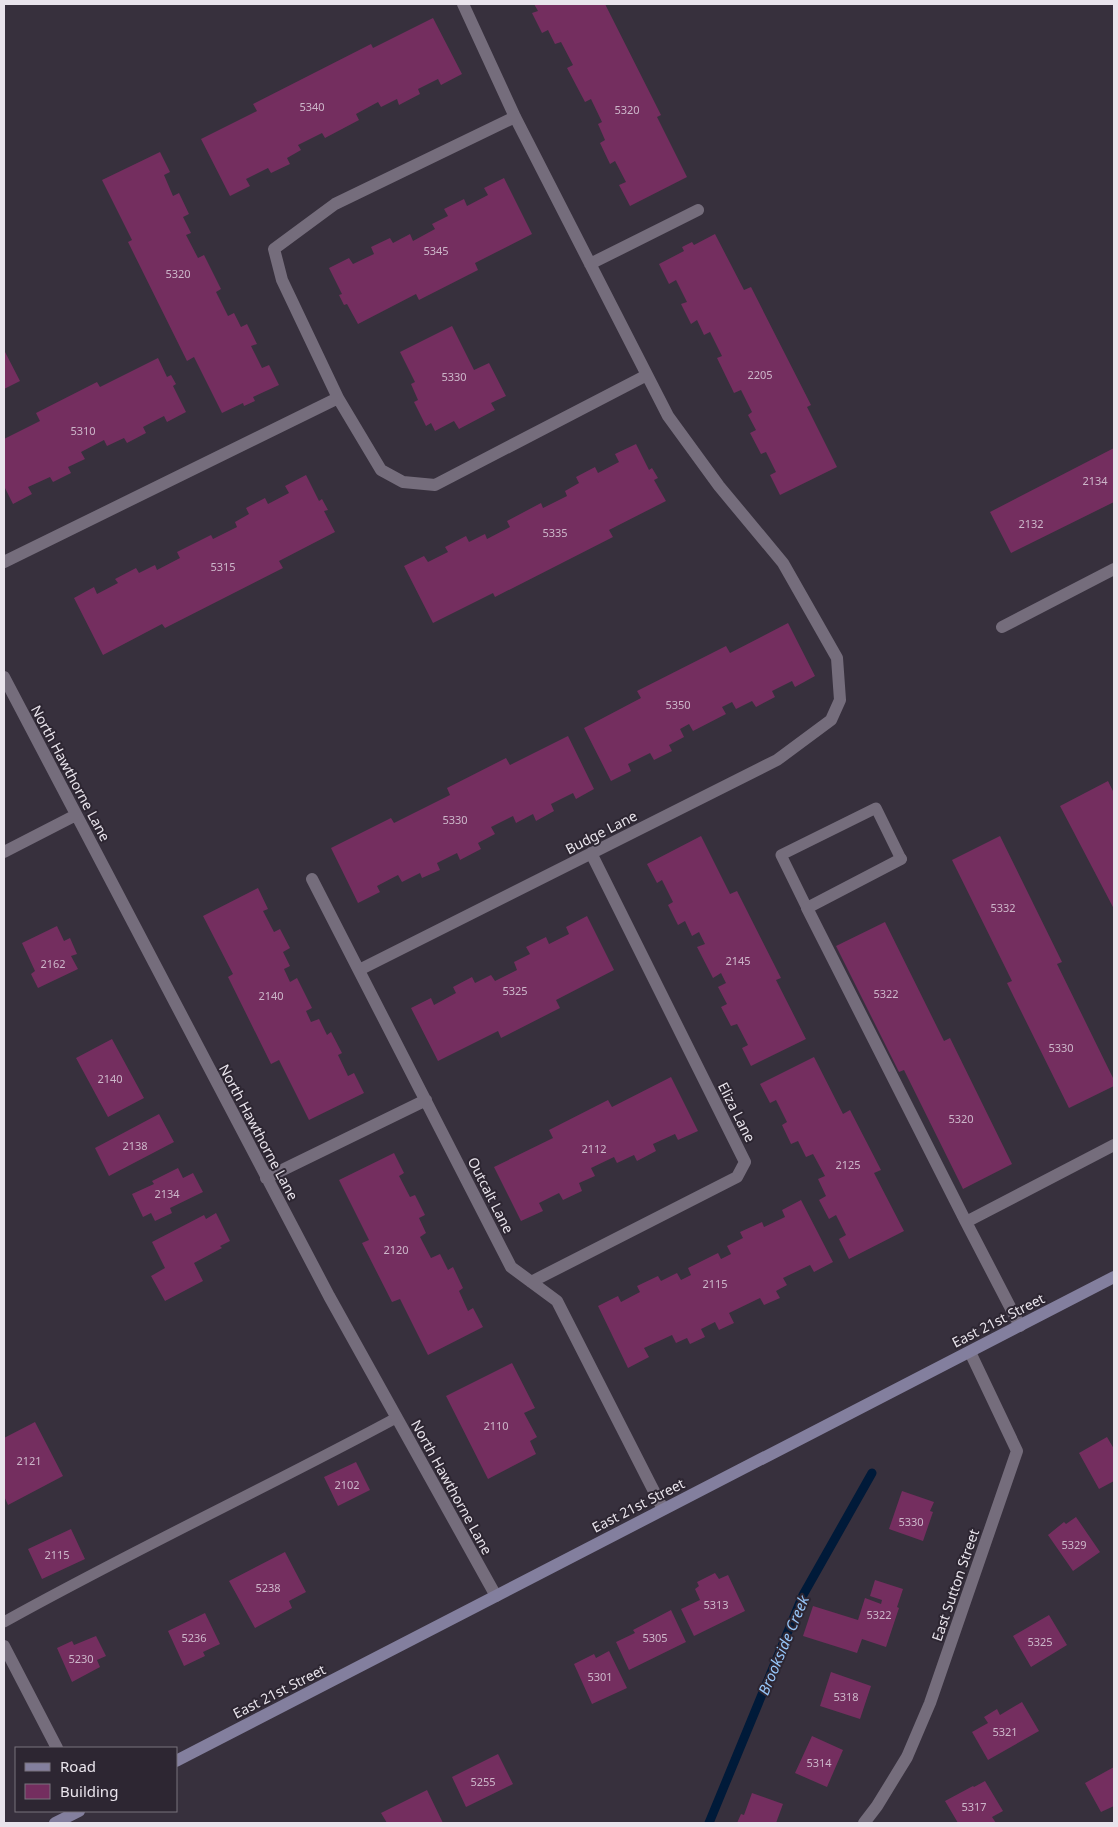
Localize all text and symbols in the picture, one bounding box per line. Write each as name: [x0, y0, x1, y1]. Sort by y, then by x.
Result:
house number: 5340: [299, 99, 325, 114]
house number: 5320: [614, 102, 640, 117]
house number: 5345: [423, 243, 449, 258]
house number: 5320: [165, 266, 191, 281]
house number: 2205: [747, 367, 773, 382]
house number: 5330: [441, 369, 467, 384]
house number: 5310: [70, 423, 96, 438]
house number: 2134: [1082, 473, 1108, 488]
house number: 2132: [1018, 516, 1044, 531]
house number: 5335: [542, 525, 568, 540]
house number: 5315: [210, 559, 236, 574]
house number: 5350: [665, 697, 691, 712]
street label: North Hawthorne Lane: [27, 702, 115, 844]
street label: Budge Lane: [562, 806, 640, 858]
house number: 5330: [442, 812, 468, 827]
house number: 5332: [990, 900, 1016, 915]
house number: 2145: [725, 953, 751, 968]
house number: 2162: [40, 956, 66, 971]
house number: 5325: [502, 983, 528, 998]
house number: 5322: [873, 986, 899, 1001]
house number: 2140: [258, 988, 284, 1003]
house number: 5330: [1048, 1040, 1074, 1055]
street label: North Hawthorne Lane: [215, 1061, 303, 1203]
house number: 2140: [97, 1071, 123, 1086]
street label: Eliza Lane: [714, 1079, 760, 1145]
house number: 5320: [948, 1111, 974, 1126]
house number: 2138: [122, 1138, 148, 1153]
house number: 2112: [581, 1141, 607, 1156]
street label: Outcalt Lane: [464, 1154, 518, 1236]
house number: 2125: [835, 1157, 861, 1172]
house number: 2134: [154, 1186, 180, 1201]
house number: 2120: [383, 1242, 409, 1257]
house number: 2115: [702, 1276, 728, 1291]
street label: East 21st Street: [948, 1288, 1048, 1352]
street label: North Hawthorne Lane: [407, 1416, 497, 1558]
house number: 2110: [483, 1418, 509, 1433]
house number: 2121: [16, 1453, 42, 1468]
street label: East 21st Street: [588, 1473, 688, 1537]
house number: 2102: [334, 1477, 360, 1492]
house number: 5330: [898, 1514, 924, 1529]
street label: East Sutton Street: [927, 1526, 983, 1644]
house number: 5329: [1061, 1537, 1087, 1552]
house number: 2115: [44, 1547, 70, 1562]
house number: 5238: [255, 1580, 281, 1595]
water label: Brookside Creek: [753, 1592, 813, 1698]
house number: 5313: [703, 1597, 729, 1612]
house number: 5322: [866, 1607, 892, 1622]
house number: 5236: [181, 1630, 207, 1645]
house number: 5305: [642, 1630, 668, 1645]
house number: 5325: [1027, 1634, 1053, 1649]
house number: 5230: [68, 1651, 94, 1666]
street label: East 21st Street: [229, 1659, 329, 1723]
house number: 5301: [587, 1669, 613, 1684]
house number: 5318: [833, 1689, 859, 1704]
house number: 5321: [992, 1724, 1018, 1739]
legend: [15, 1747, 178, 1812]
house number: 5314: [806, 1755, 832, 1770]
text: Road: [60, 1756, 96, 1776]
house number: 5255: [470, 1774, 496, 1789]
text: Building: [60, 1781, 118, 1801]
house number: 5317: [961, 1799, 987, 1814]

